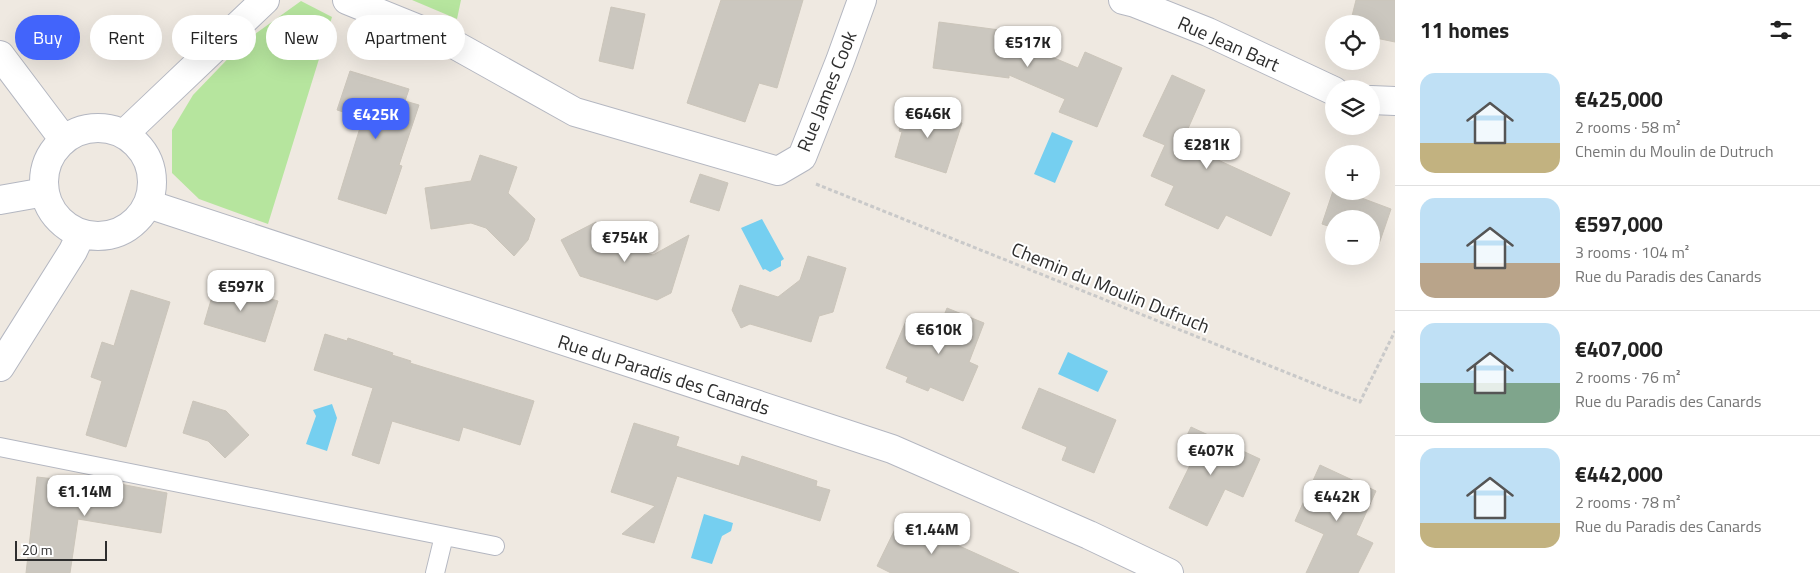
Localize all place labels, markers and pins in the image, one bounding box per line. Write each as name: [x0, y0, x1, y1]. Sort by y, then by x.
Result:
pin: €517K: [993, 26, 1063, 68]
pin: €646K: [893, 96, 963, 139]
pin: €425K: [341, 98, 411, 140]
pin: €281K: [1172, 128, 1242, 170]
pin: €754K: [590, 220, 660, 263]
pin: €597K: [206, 270, 276, 312]
pin: €610K: [904, 312, 974, 355]
pin: €407K: [1176, 434, 1246, 476]
pin: €1.14M: [44, 474, 126, 517]
pin: €442K: [1302, 480, 1372, 522]
pin: €1.44M: [891, 512, 973, 555]

